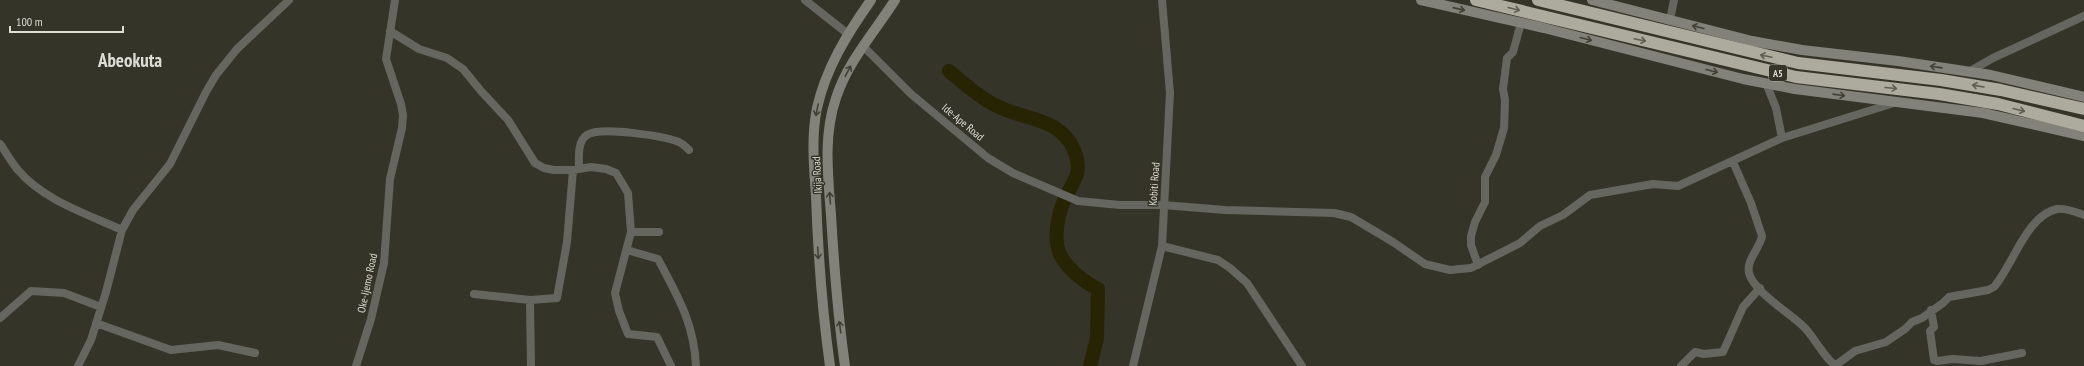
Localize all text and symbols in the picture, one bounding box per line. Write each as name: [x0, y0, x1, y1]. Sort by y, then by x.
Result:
one-way arrow: [1452, 5, 1465, 13]
one-way arrow: [1507, 6, 1520, 13]
scale bar: [10, 8, 123, 34]
text: 100 m: [16, 14, 43, 29]
one-way arrow: [1692, 23, 1705, 30]
one-way arrow: [1579, 35, 1592, 43]
one-way arrow: [1633, 37, 1646, 45]
district label: Abeokuta: [97, 48, 162, 72]
one-way arrow: [1760, 51, 1773, 59]
one-way arrow: [1930, 63, 1943, 71]
road number: A5: [1769, 65, 1787, 81]
one-way arrow: [844, 66, 852, 78]
one-way arrow: [1705, 67, 1718, 75]
one-way arrow: [1971, 82, 1984, 90]
one-way arrow: [1884, 85, 1897, 92]
one-way arrow: [1832, 91, 1845, 99]
street label: Ide-Ape Road: [939, 100, 987, 144]
one-way arrow: [813, 103, 821, 116]
one-way arrow: [2012, 106, 2025, 114]
street label: Ikija Road: [809, 156, 825, 194]
street label: Kobiti Road: [1146, 162, 1163, 206]
one-way arrow: [826, 192, 833, 205]
one-way arrow: [815, 246, 822, 259]
street label: Oke-Ijemo Road: [354, 252, 380, 314]
one-way arrow: [836, 321, 844, 334]

